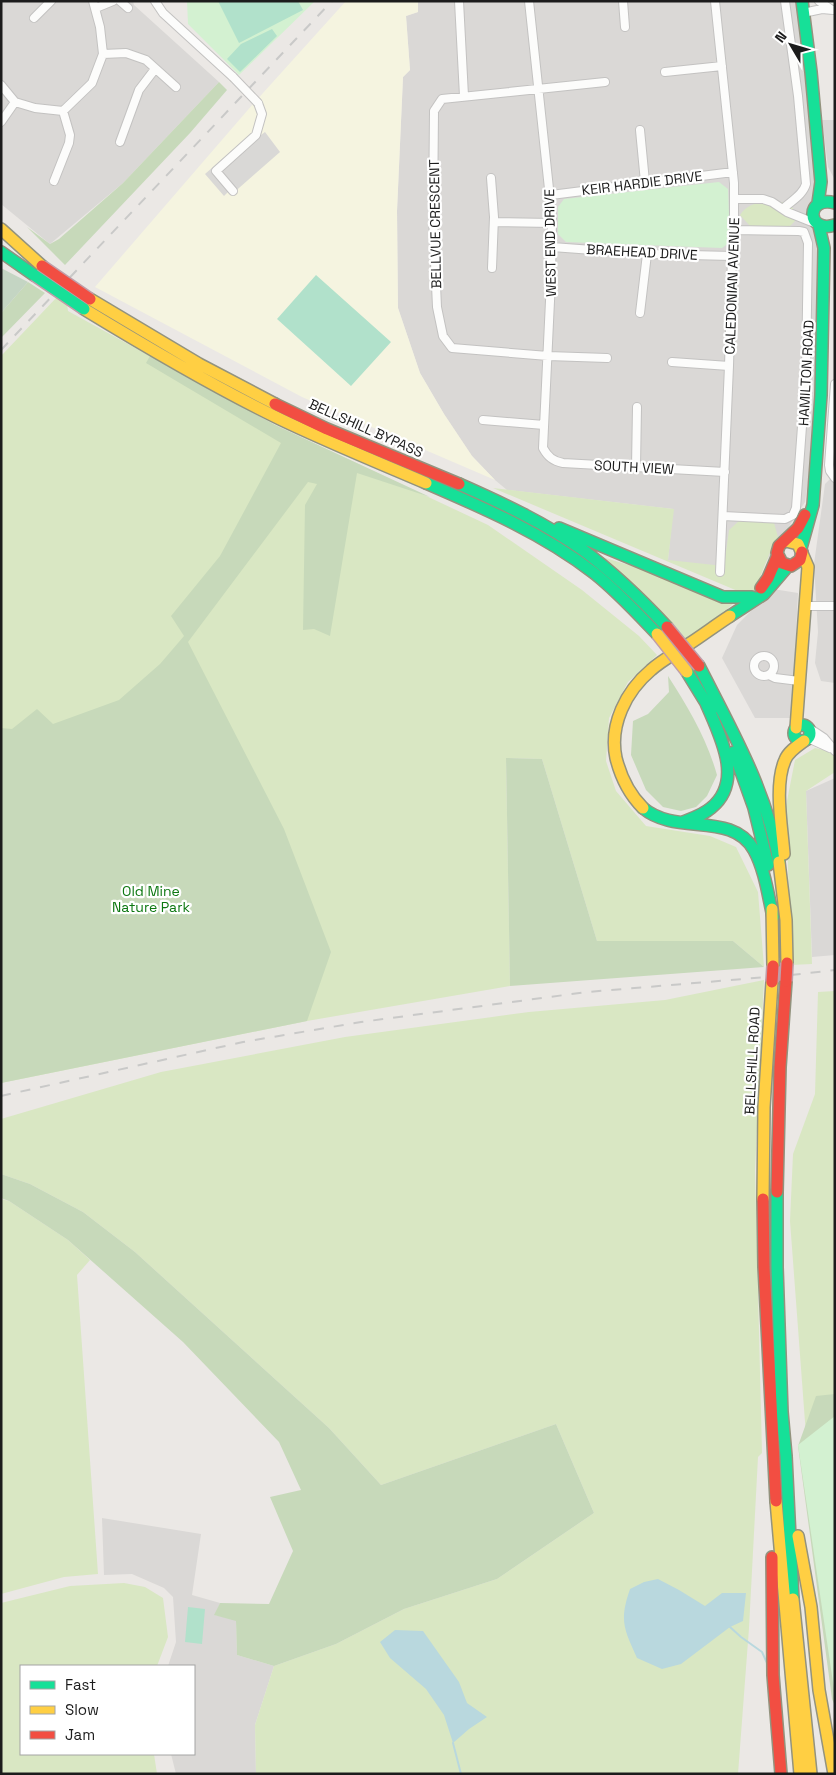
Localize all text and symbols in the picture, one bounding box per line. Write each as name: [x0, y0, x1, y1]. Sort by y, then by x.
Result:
north arrow: [766, 20, 816, 70]
text: N: [771, 28, 791, 46]
street label: BELLVUE CRESCENT: [425, 159, 445, 289]
street label: KEIR HARDIE DRIVE: [581, 167, 703, 199]
street label: WEST END DRIVE: [540, 189, 560, 297]
street label: CALEDONIAN AVENUE: [721, 217, 743, 355]
street label: BRAEHEAD DRIVE: [586, 240, 698, 264]
street label: HAMILTON ROAD: [794, 320, 818, 426]
street label: BELLSHILL BYPASS: [306, 395, 426, 461]
street label: SOUTH VIEW: [593, 456, 675, 478]
park label: Old Mine Nature Park: [112, 882, 190, 916]
street label: BELLSHILL ROAD: [740, 1006, 764, 1116]
legend: [20, 1665, 195, 1755]
text: Fast: [65, 1675, 96, 1694]
text: Slow: [65, 1700, 99, 1719]
text: Jam: [65, 1725, 95, 1744]

